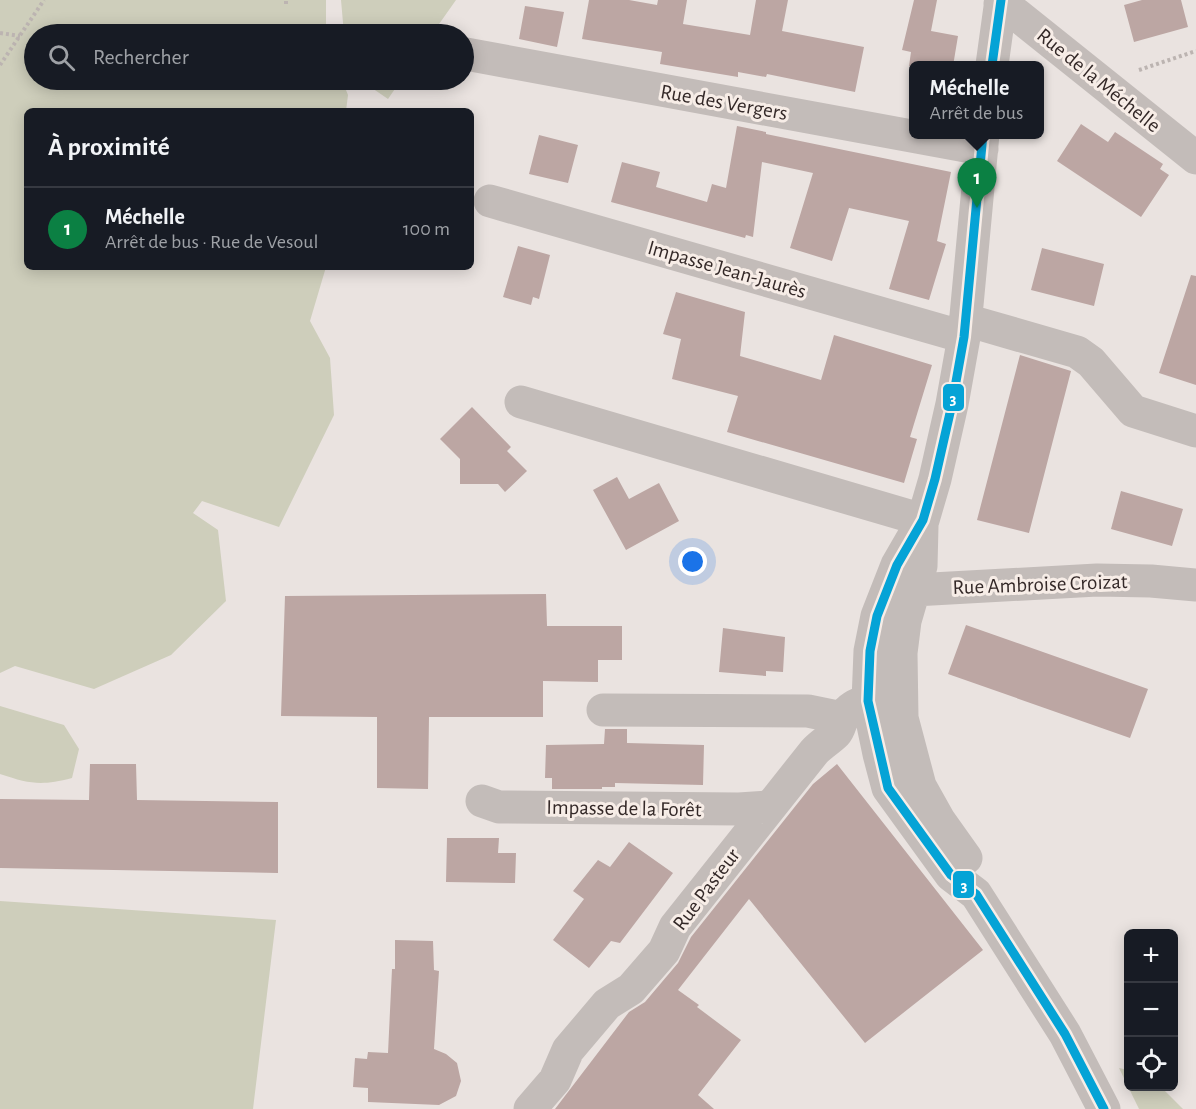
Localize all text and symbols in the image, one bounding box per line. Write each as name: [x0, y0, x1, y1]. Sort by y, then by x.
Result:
search box: [24, 24, 474, 90]
street label: Rue de la Méchelle: [1033, 24, 1164, 136]
icon: search: [45, 41, 78, 74]
text: Rechercher: [93, 46, 189, 68]
popup: [909, 61, 1044, 139]
text: Méchelle: [930, 77, 1009, 99]
street label: Rue des Vergers: [659, 81, 789, 124]
text: Arrêt de bus: [930, 103, 1023, 123]
text: À proximité: [48, 134, 170, 160]
pin: 1: [958, 158, 996, 208]
text: Méchelle: [105, 206, 185, 228]
text: 1: [64, 219, 71, 239]
text: 100 m: [403, 219, 450, 239]
text: Arrêt de bus · Rue de Vesoul: [105, 232, 318, 252]
street label: Impasse Jean-Jaurès: [645, 237, 808, 302]
line badge: 3: [942, 383, 965, 412]
text: 3: [950, 391, 957, 407]
your location: [678, 547, 707, 576]
street label: Rue Ambroise Croizat: [952, 571, 1128, 598]
street label: Impasse de la Forêt: [546, 797, 702, 820]
street label: Rue Pasteur: [669, 844, 744, 934]
line badge: 3: [952, 870, 975, 899]
text: 3: [961, 878, 968, 894]
map controls: [1124, 929, 1178, 1091]
button: +: [1124, 929, 1178, 983]
button: −: [1124, 983, 1178, 1037]
button: locate: [1124, 1037, 1178, 1091]

